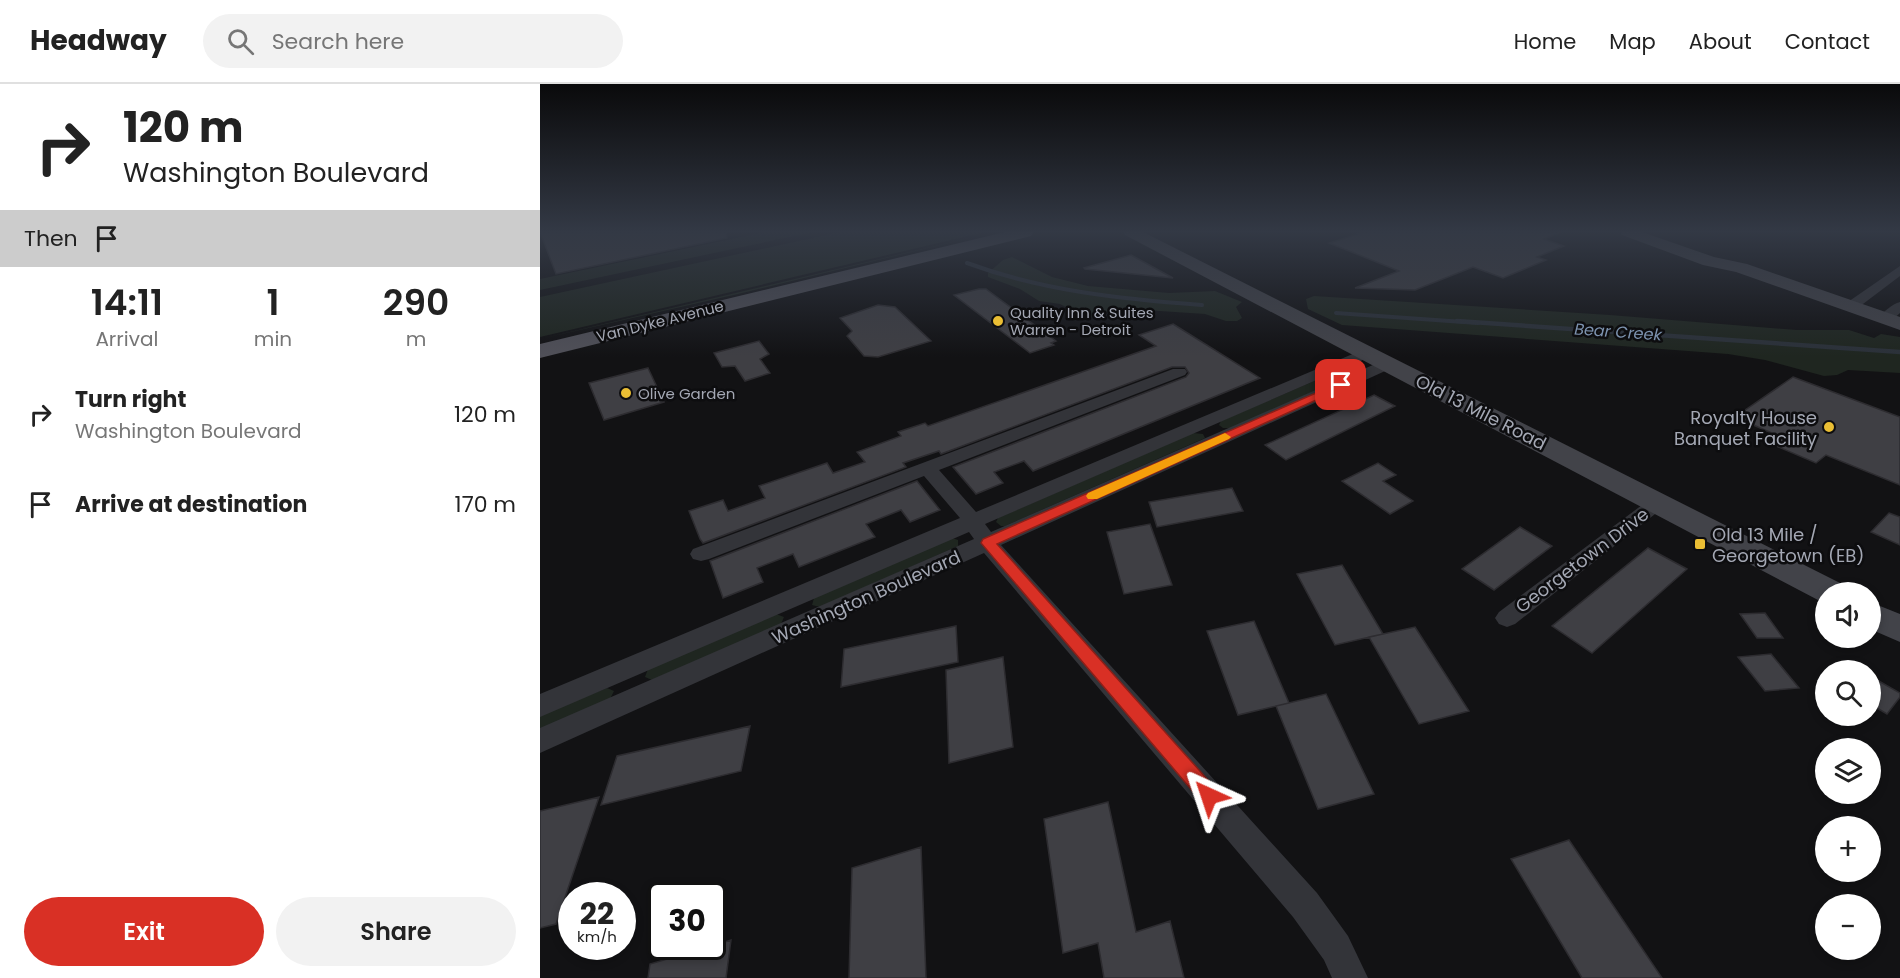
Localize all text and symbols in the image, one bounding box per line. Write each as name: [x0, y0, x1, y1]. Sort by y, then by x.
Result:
search box: [203, 14, 623, 68]
text: Headway: [30, 21, 167, 60]
icon: search: [224, 25, 257, 58]
text: Search here: [272, 26, 404, 57]
text: Home: [1514, 27, 1576, 56]
text: Map: [1609, 27, 1656, 56]
text: About: [1689, 27, 1752, 56]
text: Contact: [1785, 27, 1870, 56]
text: 120 m: [123, 98, 244, 157]
icon: right: [24, 108, 102, 186]
text: Washington Boulevard: [123, 154, 429, 191]
icon: arrive: [90, 222, 123, 255]
text: Then: [24, 223, 78, 254]
text: 14:11: [91, 277, 163, 328]
text: 1: [266, 277, 279, 328]
text: 290: [383, 277, 449, 328]
street label: Van Dyke Avenue: [594, 295, 726, 347]
place label: Quality Inn & Suites Warren - Detroit: [1010, 302, 1154, 340]
marker: Quality Inn & Suites Warren - Detroit: [991, 314, 1005, 328]
water label: Bear Creek: [1573, 317, 1663, 347]
text: Arrival: [95, 325, 158, 353]
text: min: [254, 325, 292, 353]
text: m: [406, 325, 426, 353]
pin: [1315, 359, 1366, 410]
icon: arrive: [1324, 368, 1357, 401]
street label: Old 13 Mile Road: [1411, 368, 1551, 456]
place label: Olive Garden: [638, 383, 735, 404]
text: Turn right: [75, 384, 186, 415]
marker: Olive Garden: [619, 386, 633, 400]
icon: right: [24, 398, 57, 431]
text: 120 m: [454, 399, 516, 430]
place label: Royalty House Banquet Facility: [1674, 405, 1817, 451]
text: Washington Boulevard: [75, 417, 302, 445]
marker: Royalty House Banquet Facility: [1822, 420, 1836, 434]
icon: arrive: [24, 488, 57, 521]
text: Arrive at destination: [75, 489, 307, 520]
text: 170 m: [455, 489, 516, 520]
street label: Georgetown Drive: [1510, 502, 1654, 618]
place label: Old 13 Mile / Georgetown (EB): [1712, 522, 1865, 568]
marker: Old 13 Mile / Georgetown (EB): [1693, 537, 1707, 551]
street label: Washington Boulevard: [768, 544, 964, 650]
map controls: [1815, 582, 1881, 960]
button: sound: [1815, 582, 1881, 648]
button: search: [1815, 660, 1881, 726]
button: layers: [1815, 738, 1881, 804]
position arrow: [1177, 764, 1241, 828]
button: +: [1815, 816, 1881, 882]
speed limit sign: 30: [648, 882, 726, 960]
text: 22: [580, 892, 614, 935]
button: −: [1815, 894, 1881, 960]
button: Exit: [24, 897, 264, 966]
button: Share: [276, 897, 516, 966]
text: km/h: [577, 926, 617, 947]

